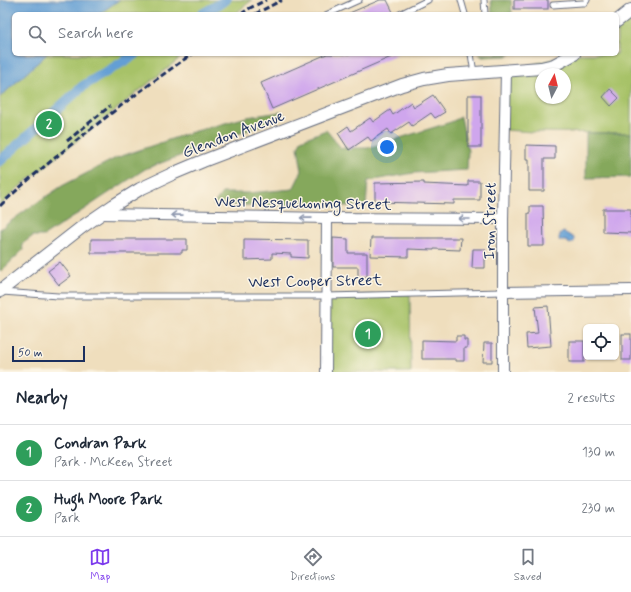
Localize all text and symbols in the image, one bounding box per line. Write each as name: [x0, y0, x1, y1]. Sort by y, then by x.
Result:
search box: [12, 12, 619, 56]
icon: search: [26, 23, 48, 45]
text: Search here: [58, 24, 134, 44]
north arrow: [535, 68, 571, 104]
street label: Glendon Avenue: [179, 105, 288, 164]
pin: 2: [36, 109, 62, 139]
your location: [377, 137, 397, 157]
street label: Iron Street: [479, 182, 502, 260]
street label: West Nesquehoning Street: [214, 191, 392, 217]
one-way arrow: [171, 211, 184, 219]
one-way arrow: [300, 214, 313, 222]
one-way arrow: [458, 215, 471, 223]
street label: West Cooper Street: [248, 270, 383, 293]
pin: 1: [355, 319, 381, 349]
map controls: [583, 324, 619, 360]
button: locate: [583, 324, 619, 360]
scale bar: [12, 344, 85, 363]
text: 50 m: [18, 346, 43, 360]
text: Nearby: [16, 387, 68, 409]
text: 2 results: [568, 390, 615, 407]
text: Condran Park: [54, 434, 147, 454]
text: 1: [26, 444, 32, 461]
text: 130 m: [582, 444, 615, 461]
text: Park · McKeen Street: [54, 454, 172, 471]
text: Hugh Moore Park: [54, 490, 163, 510]
text: 2: [26, 500, 32, 517]
text: 230 m: [581, 500, 615, 517]
text: Park: [54, 510, 80, 527]
tab: Map: [89, 546, 111, 584]
tab: Directions: [290, 546, 335, 584]
tab: Saved: [514, 546, 542, 584]

